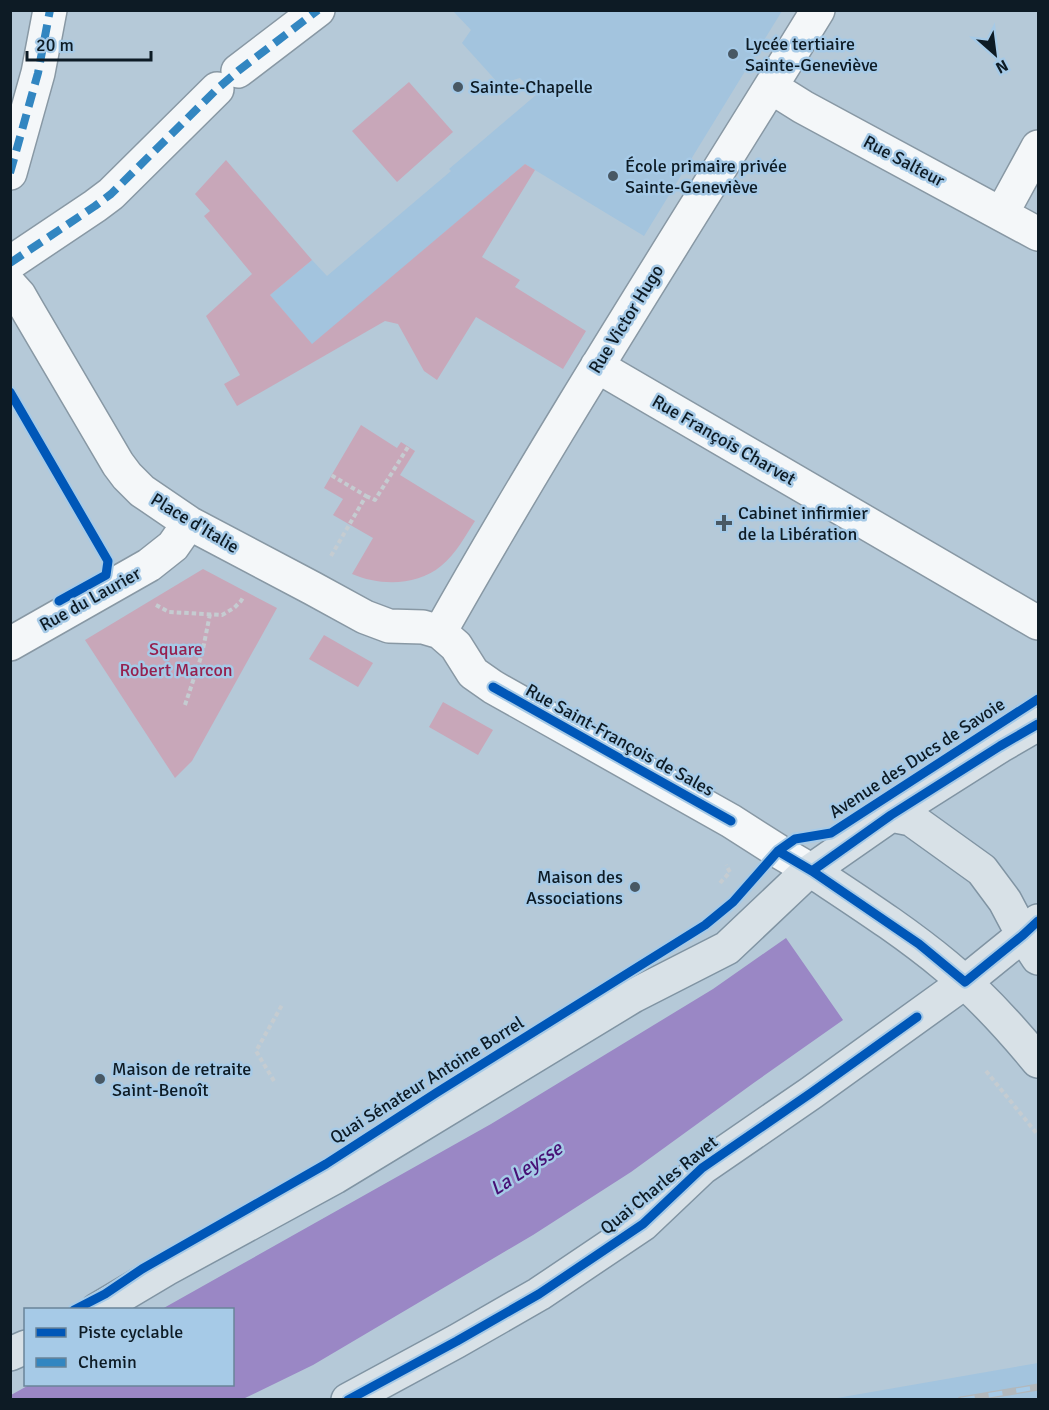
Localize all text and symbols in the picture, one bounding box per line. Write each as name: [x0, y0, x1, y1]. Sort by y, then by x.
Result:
scale bar: [27, 24, 152, 62]
north arrow: [965, 24, 1025, 84]
place label: Lycée tertiaire Sainte-Geneviève: [745, 33, 878, 76]
text: 20 m: [36, 34, 74, 56]
marker: Lycée tertiaire Sainte-Geneviève: [726, 47, 740, 61]
text: N: [992, 55, 1011, 78]
place label: Sainte-Chapelle: [470, 76, 593, 98]
marker: Sainte-Chapelle: [451, 80, 465, 94]
street label: Rue Salteur: [860, 130, 949, 192]
place label: École primaire privée Sainte-Geneviève: [625, 155, 787, 198]
marker: École primaire privée Sainte-Geneviève: [606, 169, 620, 183]
street label: Rue Victor Hugo: [584, 261, 668, 377]
street label: Rue François Charvet: [648, 390, 800, 490]
street label: Place d'Italie: [147, 488, 243, 558]
place label: Cabinet infirmier de la Libération: [738, 502, 868, 545]
marker: Cabinet infirmier de la Libération: [715, 514, 733, 532]
street label: Rue du Laurier: [36, 562, 145, 636]
park label: Square Robert Marcon: [119, 638, 233, 681]
street label: Rue Saint-François de Sales: [522, 679, 718, 801]
street label: Avenue des Ducs de Savoie: [825, 693, 1009, 823]
place label: Maison des Associations: [526, 866, 623, 909]
marker: Maison des Associations: [628, 880, 642, 894]
street label: Quai Sénateur Antoine Borrel: [326, 1011, 528, 1149]
place label: Maison de retraite Saint-Benoît: [112, 1058, 251, 1101]
marker: Maison de retraite Saint-Benoît: [93, 1072, 107, 1086]
street label: Quai Charles Ravet: [596, 1131, 722, 1239]
water label: La Leysse: [485, 1135, 568, 1201]
legend: [24, 1308, 234, 1386]
text: Piste cyclable: [78, 1321, 183, 1343]
text: Chemin: [78, 1351, 137, 1373]

